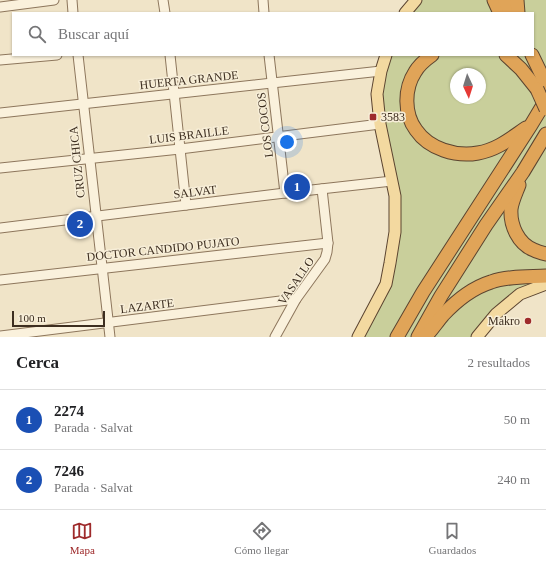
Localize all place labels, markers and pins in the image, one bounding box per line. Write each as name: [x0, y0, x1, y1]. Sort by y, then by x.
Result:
place label: 3583: [381, 110, 405, 124]
marker: 3583: [368, 112, 378, 122]
pin: 1: [284, 172, 310, 202]
pin: 2: [67, 209, 93, 239]
place label: Makro: [488, 314, 520, 328]
marker: Makro: [523, 316, 533, 326]

